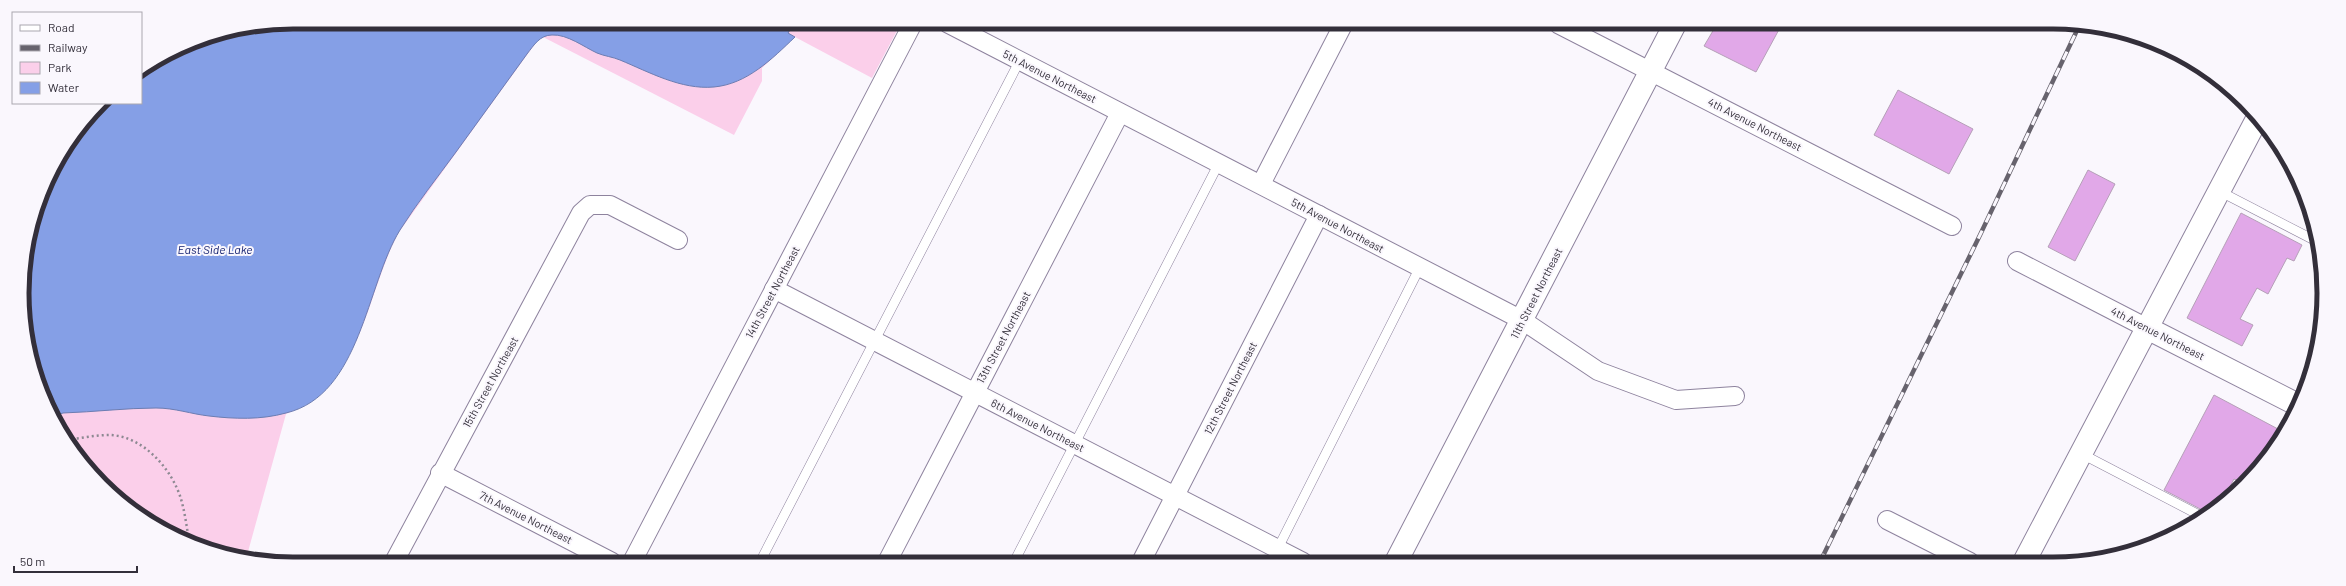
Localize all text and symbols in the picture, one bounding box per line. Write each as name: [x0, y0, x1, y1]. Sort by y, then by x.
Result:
legend: [12, 12, 142, 104]
text: Road: [48, 20, 75, 34]
text: Railway: [48, 40, 88, 54]
street label: 5th Avenue Northeast: [1001, 47, 1099, 105]
text: Park: [48, 60, 72, 74]
text: Water: [48, 80, 80, 94]
street label: 4th Avenue Northeast: [1706, 95, 1804, 153]
street label: 5th Avenue Northeast: [1289, 195, 1387, 255]
water label: East Side Lake: [178, 242, 253, 256]
street label: 14th Street Northeast: [742, 244, 802, 340]
street label: 11th Street Northeast: [1507, 245, 1565, 341]
street label: 13th Street Northeast: [973, 289, 1033, 385]
street label: 4th Avenue Northeast: [2109, 304, 2207, 362]
street label: 15th Street Northeast: [460, 334, 520, 430]
street label: 12th Street Northeast: [1201, 339, 1259, 437]
street label: 6th Avenue Northeast: [989, 396, 1087, 454]
street label: 7th Avenue Northeast: [477, 488, 575, 546]
scale bar: [14, 548, 137, 574]
text: 50 m: [20, 554, 45, 568]

